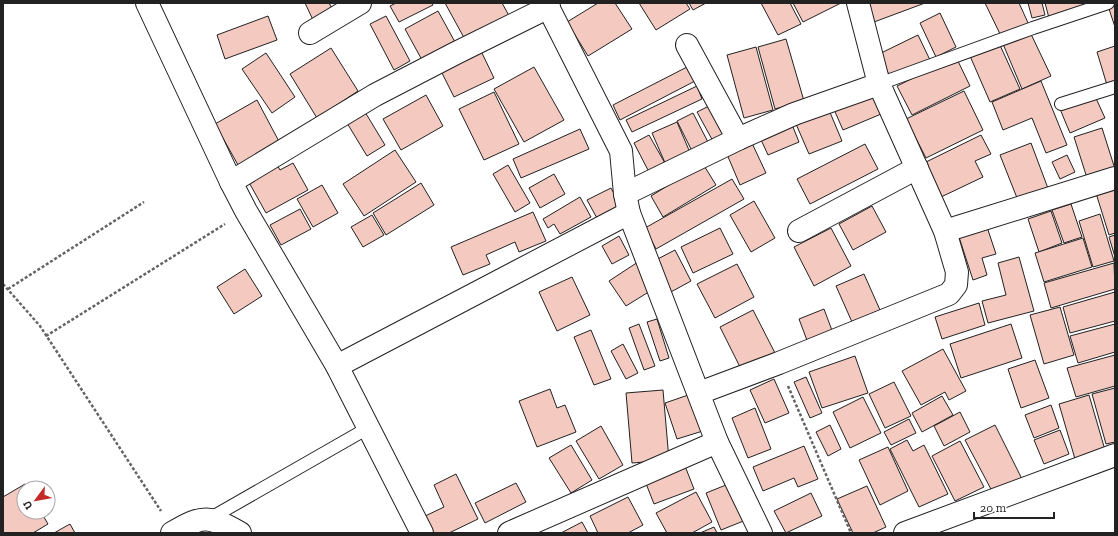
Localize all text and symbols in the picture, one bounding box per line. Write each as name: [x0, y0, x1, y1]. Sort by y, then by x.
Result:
north arrow: [16, 480, 56, 520]
scale bar: [974, 494, 1054, 520]
text: U: [20, 498, 36, 512]
text: 20 m: [980, 501, 1007, 515]

